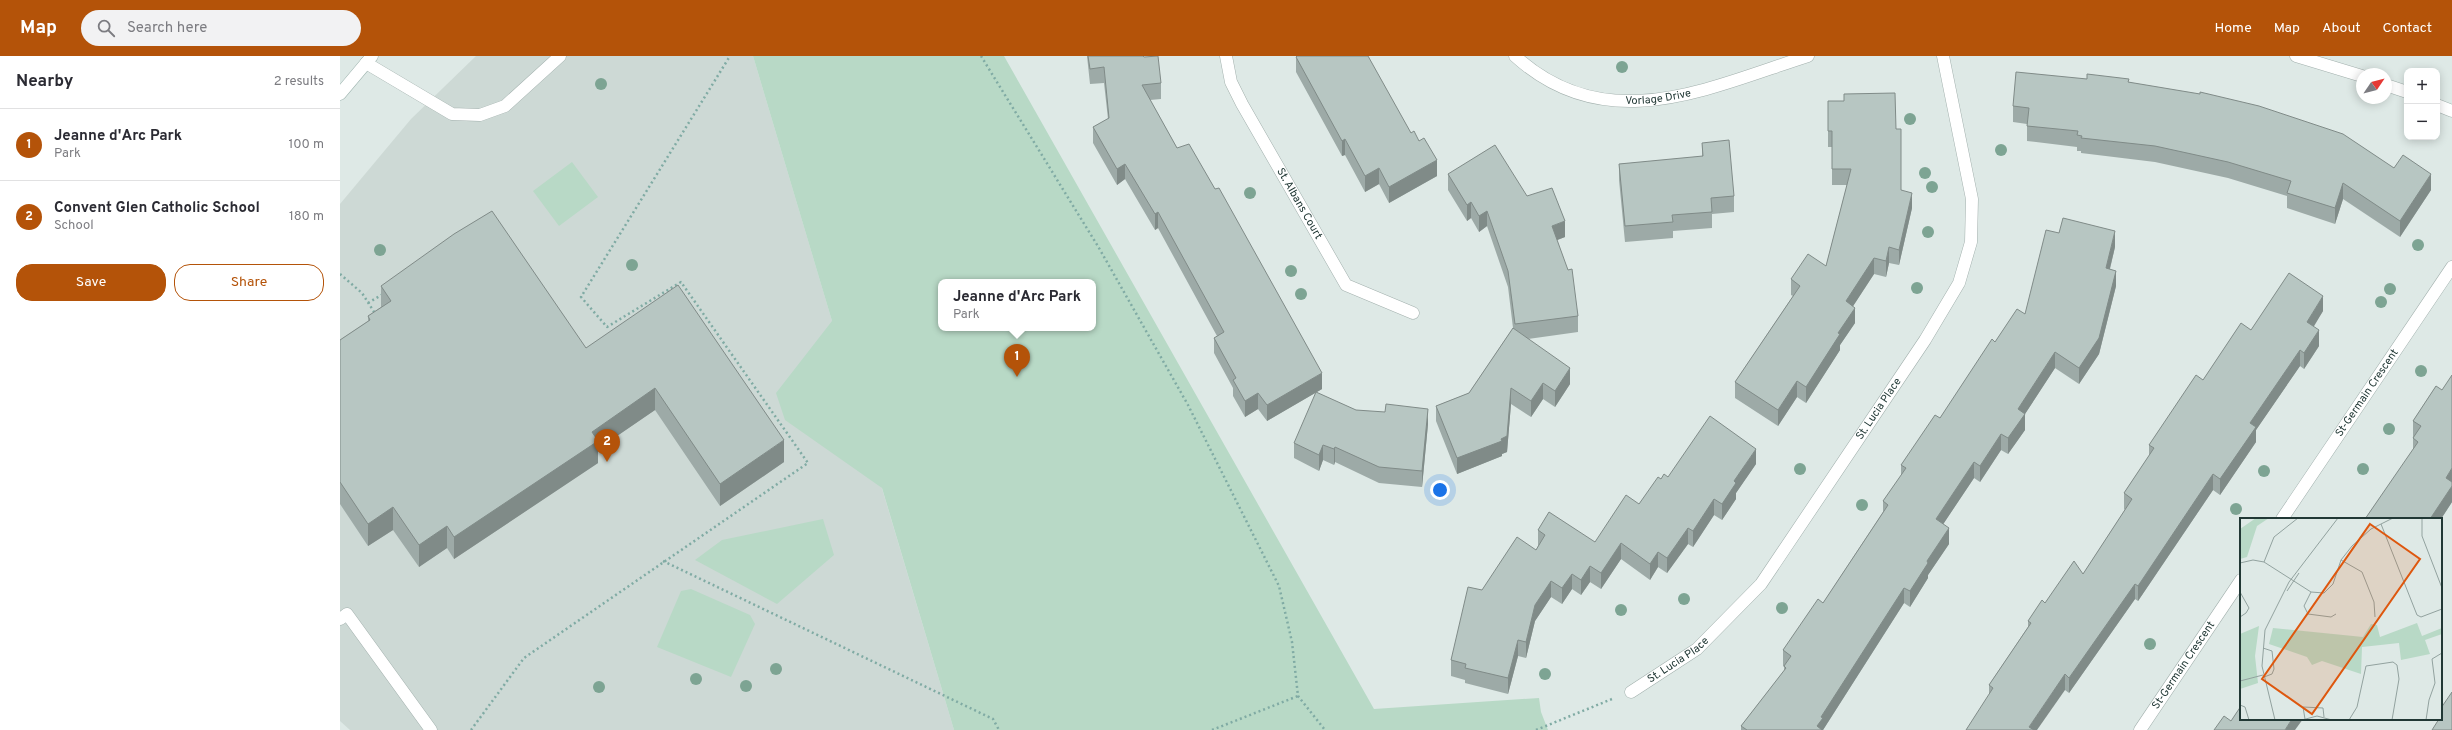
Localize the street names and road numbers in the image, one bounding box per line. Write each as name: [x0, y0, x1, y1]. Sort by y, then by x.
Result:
street label: Vorlage Drive: [1625, 86, 1692, 108]
street label: St. Albans Court: [1273, 166, 1325, 242]
street label: St-Germain Crescent: [2332, 346, 2402, 440]
street label: St. Lucia Place: [1853, 375, 1905, 443]
street label: St-Germain Crescent: [2149, 619, 2218, 712]
street label: St. Lucia Place: [1645, 634, 1712, 686]

